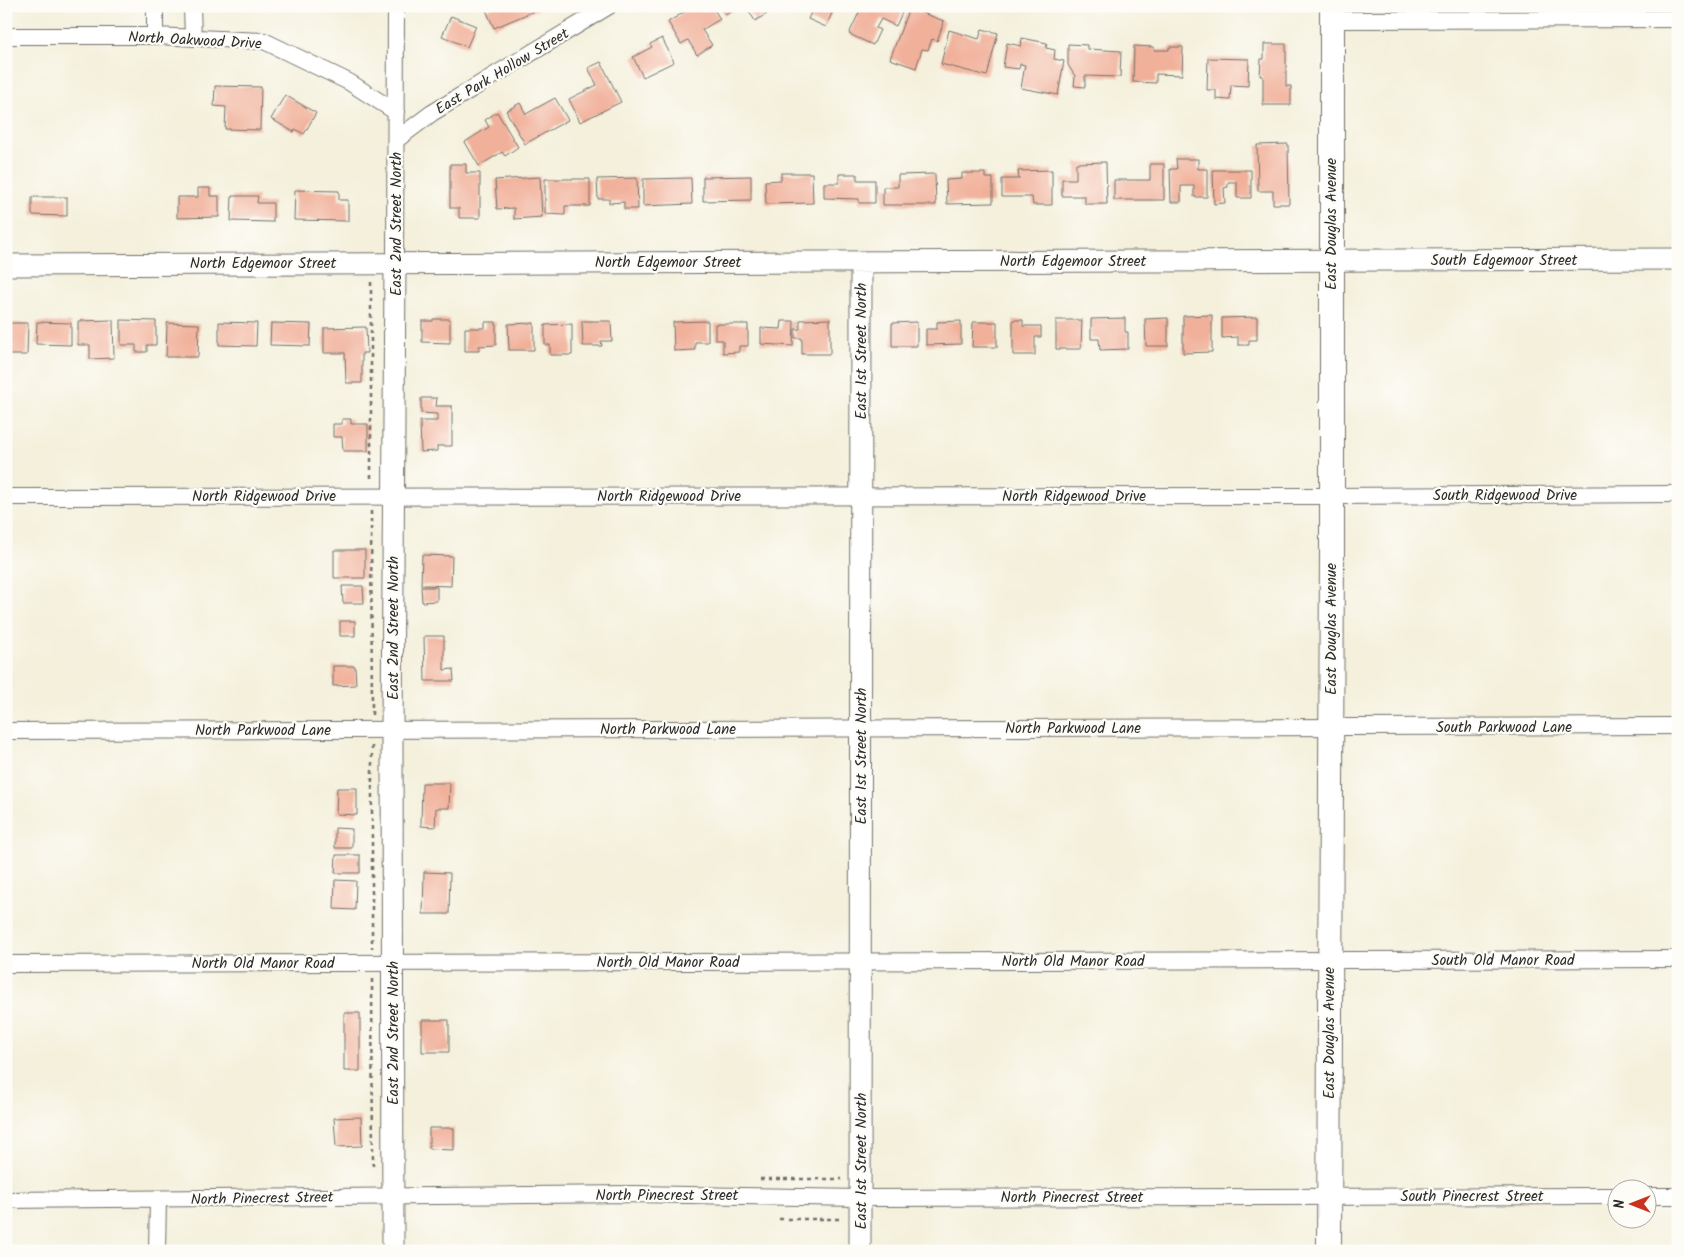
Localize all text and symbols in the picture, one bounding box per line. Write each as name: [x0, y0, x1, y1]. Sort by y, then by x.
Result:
street label: East Park Hollow Street: [431, 22, 574, 121]
street label: North Oakwood Drive: [128, 26, 262, 56]
street label: East 2nd Street North: [385, 152, 409, 296]
street label: East Douglas Avenue: [1320, 158, 1344, 290]
street label: South Edgemoor Street: [1431, 249, 1577, 273]
street label: North Edgemoor Street: [1000, 250, 1146, 274]
street label: North Edgemoor Street: [595, 251, 741, 275]
street label: North Edgemoor Street: [190, 252, 336, 276]
street label: East 1st Street North: [850, 283, 874, 419]
street label: South Ridgewood Drive: [1433, 484, 1577, 508]
street label: North Ridgewood Drive: [192, 485, 336, 509]
street label: North Ridgewood Drive: [597, 485, 741, 509]
street label: North Ridgewood Drive: [1002, 485, 1146, 509]
street label: East 2nd Street North: [382, 556, 406, 700]
street label: East Douglas Avenue: [1320, 563, 1344, 695]
street label: East 1st Street North: [850, 688, 874, 824]
street label: South Parkwood Lane: [1436, 716, 1572, 740]
street label: North Parkwood Lane: [1005, 717, 1141, 741]
street label: North Parkwood Lane: [600, 718, 736, 742]
street label: North Parkwood Lane: [195, 719, 331, 743]
street label: South Old Manor Road: [1432, 949, 1575, 973]
street label: North Old Manor Road: [1002, 950, 1145, 974]
street label: North Old Manor Road: [597, 951, 740, 975]
street label: North Old Manor Road: [192, 952, 335, 976]
street label: East 2nd Street North: [382, 961, 406, 1105]
street label: East Douglas Avenue: [1318, 967, 1342, 1099]
street label: East 1st Street North: [850, 1093, 874, 1229]
north arrow: [1606, 1180, 1656, 1230]
street label: North Pinecrest Street: [596, 1184, 739, 1208]
street label: South Pinecrest Street: [1401, 1185, 1544, 1209]
street label: North Pinecrest Street: [190, 1186, 334, 1212]
street label: North Pinecrest Street: [1001, 1186, 1144, 1210]
text: N: [1609, 1199, 1631, 1208]

